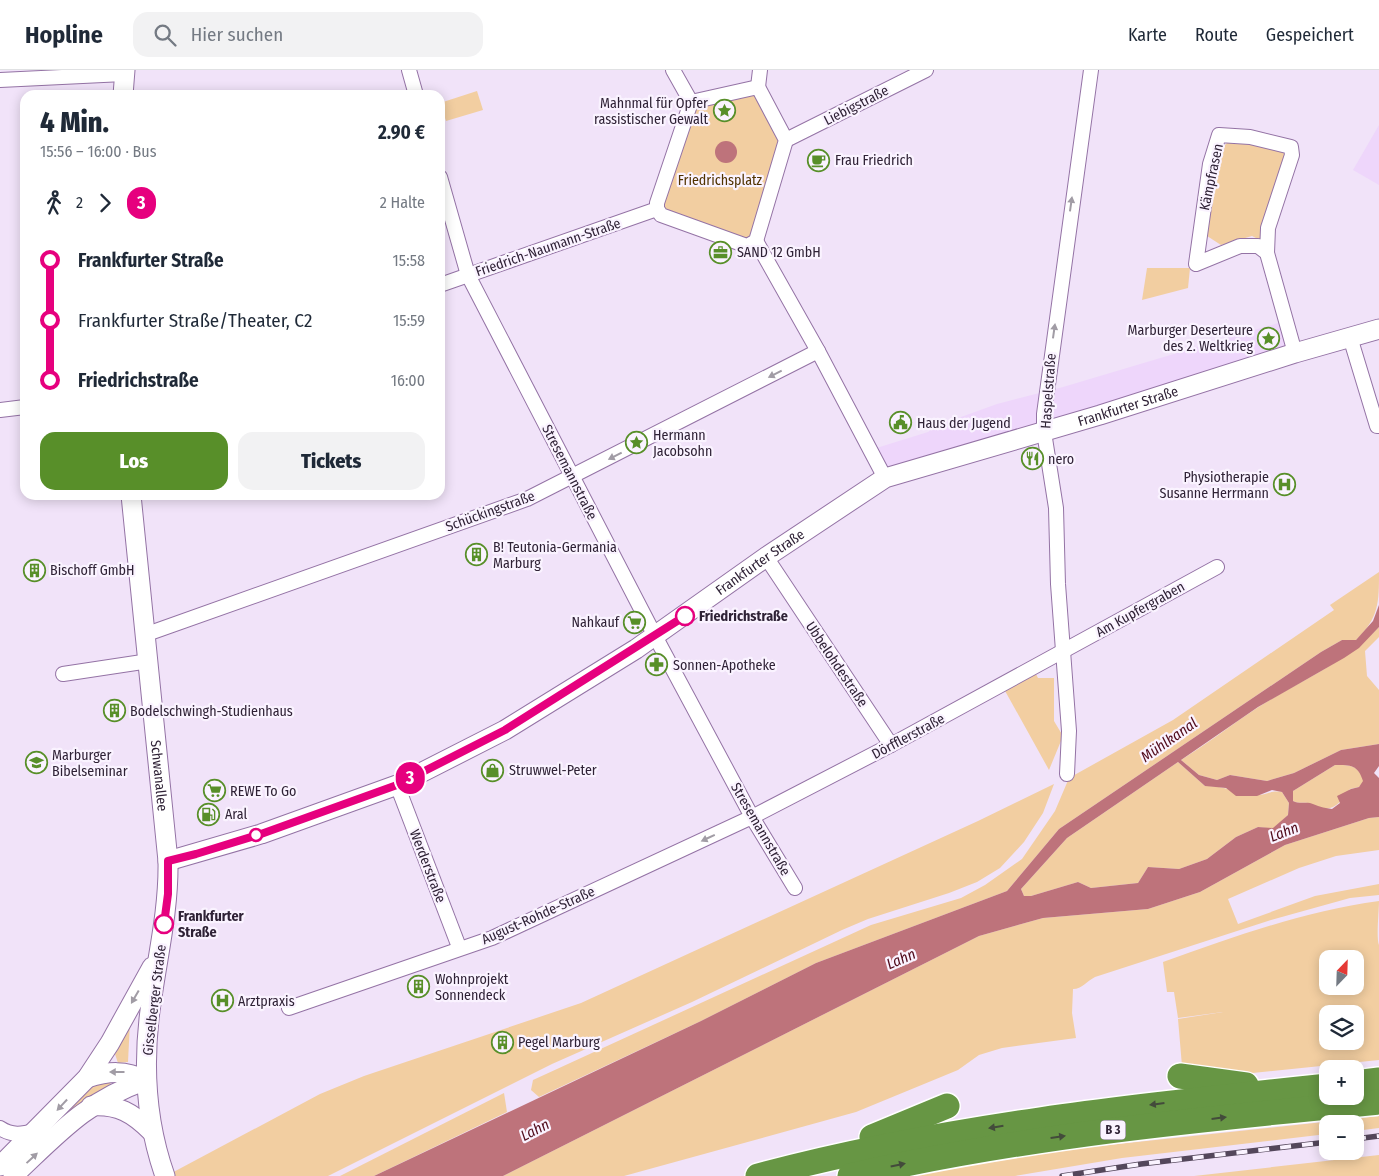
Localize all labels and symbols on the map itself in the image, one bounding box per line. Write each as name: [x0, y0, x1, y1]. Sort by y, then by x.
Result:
street label: Liebigstraße: [821, 82, 892, 129]
place label: Mahnmal für Opfer rassistischer Gewalt: [594, 95, 708, 128]
place icon: Mahnmal für Opfer rassistischer Gewalt: [712, 99, 736, 123]
street label: Kämpfrasen: [1196, 142, 1227, 212]
cafe icon: Frau Friedrich: [807, 148, 831, 172]
place label: Frau Friedrich: [835, 152, 913, 169]
park label: Friedrichsplatz: [678, 172, 763, 189]
one-way arrow: [1067, 196, 1075, 212]
street label: Friedrich-Naumann-Straße: [473, 215, 623, 280]
office icon: SAND 12 GmbH: [709, 240, 733, 264]
place label: SAND 12 GmbH: [737, 244, 821, 261]
place label: Marburger Deserteure des 2. Weltkrieg: [1128, 322, 1253, 355]
one-way arrow: [1050, 323, 1058, 339]
place icon: Marburger Deserteure des 2. Weltkrieg: [1257, 326, 1281, 350]
street label: Haspelstraße: [1037, 353, 1060, 429]
one-way arrow: [768, 370, 782, 378]
street label: Frankfurter Straße: [1076, 383, 1180, 430]
public building icon: Haus der Jugend: [889, 411, 913, 435]
place label: Haus der Jugend: [917, 415, 1011, 432]
street label: Stresemannstraße: [538, 422, 601, 523]
place label: Hermann Jacobsohn: [653, 427, 712, 460]
place icon: Hermann Jacobsohn: [625, 431, 649, 455]
restaurant icon: nero: [1020, 447, 1044, 471]
place label: nero: [1048, 451, 1074, 468]
one-way arrow: [607, 452, 622, 460]
place label: Physiotherapie Susanne Herrmann: [1159, 469, 1269, 502]
hospital icon: Physiotherapie Susanne Herrmann: [1273, 473, 1297, 497]
street label: Schückingstraße: [443, 487, 537, 536]
street label: Frankfurter Straße: [712, 526, 808, 599]
place label: B! Teutonia-Germania Marburg: [493, 539, 617, 572]
building icon: B! Teutonia-Germania Marburg: [465, 543, 489, 567]
building icon: Bischoff GmbH: [22, 558, 46, 582]
place label: Bischoff GmbH: [50, 562, 134, 579]
street label: Am Kupfergraben: [1093, 578, 1188, 641]
marker: Friedrichstraße: [675, 606, 695, 626]
place label: Friedrichstraße: [699, 608, 788, 625]
supermarket icon: Nahkauf: [623, 610, 647, 634]
place label: Nahkauf: [571, 614, 621, 631]
street label: Ubbelohdestraße: [802, 618, 871, 710]
pharmacy icon: Sonnen-Apotheke: [645, 653, 669, 677]
place label: Sonnen-Apotheke: [673, 657, 776, 674]
building icon: Bodelschwingh-Studienhaus: [102, 699, 126, 723]
place label: Bodelschwingh-Studienhaus: [130, 703, 293, 720]
street label: Dörfflerstraße: [869, 710, 948, 763]
water label: Mühlkanal: [1137, 714, 1201, 766]
street label: Schwanallee: [147, 739, 171, 812]
place label: Marburger Bibelseminar: [52, 747, 128, 780]
school or university icon: Marburger Bibelseminar: [24, 751, 48, 775]
shop icon: Struwwel-Peter: [481, 758, 505, 782]
line badge: 3: [394, 762, 426, 794]
place label: Struwwel-Peter: [509, 762, 597, 779]
supermarket icon: REWE To Go: [202, 779, 226, 803]
street label: Stresemannstraße: [727, 780, 794, 879]
place label: REWE To Go: [230, 783, 296, 800]
fuel station icon: Aral: [197, 802, 221, 826]
place label: Aral: [225, 806, 248, 823]
water label: Lahn: [1267, 818, 1301, 846]
street label: Werderstraße: [406, 827, 449, 905]
unlabelled marker: [249, 828, 263, 842]
one-way arrow: [701, 834, 715, 842]
street label: August-Rohde-Straße: [479, 883, 597, 948]
place label: Frankfurter Straße: [178, 908, 245, 941]
marker: Frankfurter Straße: [154, 914, 174, 934]
street label: Gisselberger Straße: [139, 944, 170, 1057]
water label: Lahn: [884, 945, 918, 973]
north arrow: [1319, 950, 1364, 995]
place label: Wohnprojekt Sonnendeck: [435, 971, 509, 1004]
building icon: Wohnprojekt Sonnendeck: [407, 975, 431, 999]
hospital icon: Arztpraxis: [210, 989, 234, 1013]
one-way arrow: [131, 990, 139, 1005]
place label: Arztpraxis: [238, 993, 295, 1010]
building icon: Pegel Marburg: [490, 1030, 514, 1054]
place label: Pegel Marburg: [518, 1034, 600, 1051]
one-way arrow: [109, 1068, 125, 1076]
one-way arrow: [56, 1098, 68, 1110]
one-way arrow: [1149, 1100, 1165, 1108]
one-way arrow: [1212, 1114, 1228, 1122]
water label: Lahn: [518, 1115, 552, 1145]
road number: B 3: [1100, 1120, 1126, 1140]
one-way arrow: [988, 1123, 1004, 1131]
one-way arrow: [1050, 1133, 1066, 1141]
one-way arrow: [26, 1152, 38, 1164]
one-way arrow: [890, 1161, 906, 1169]

